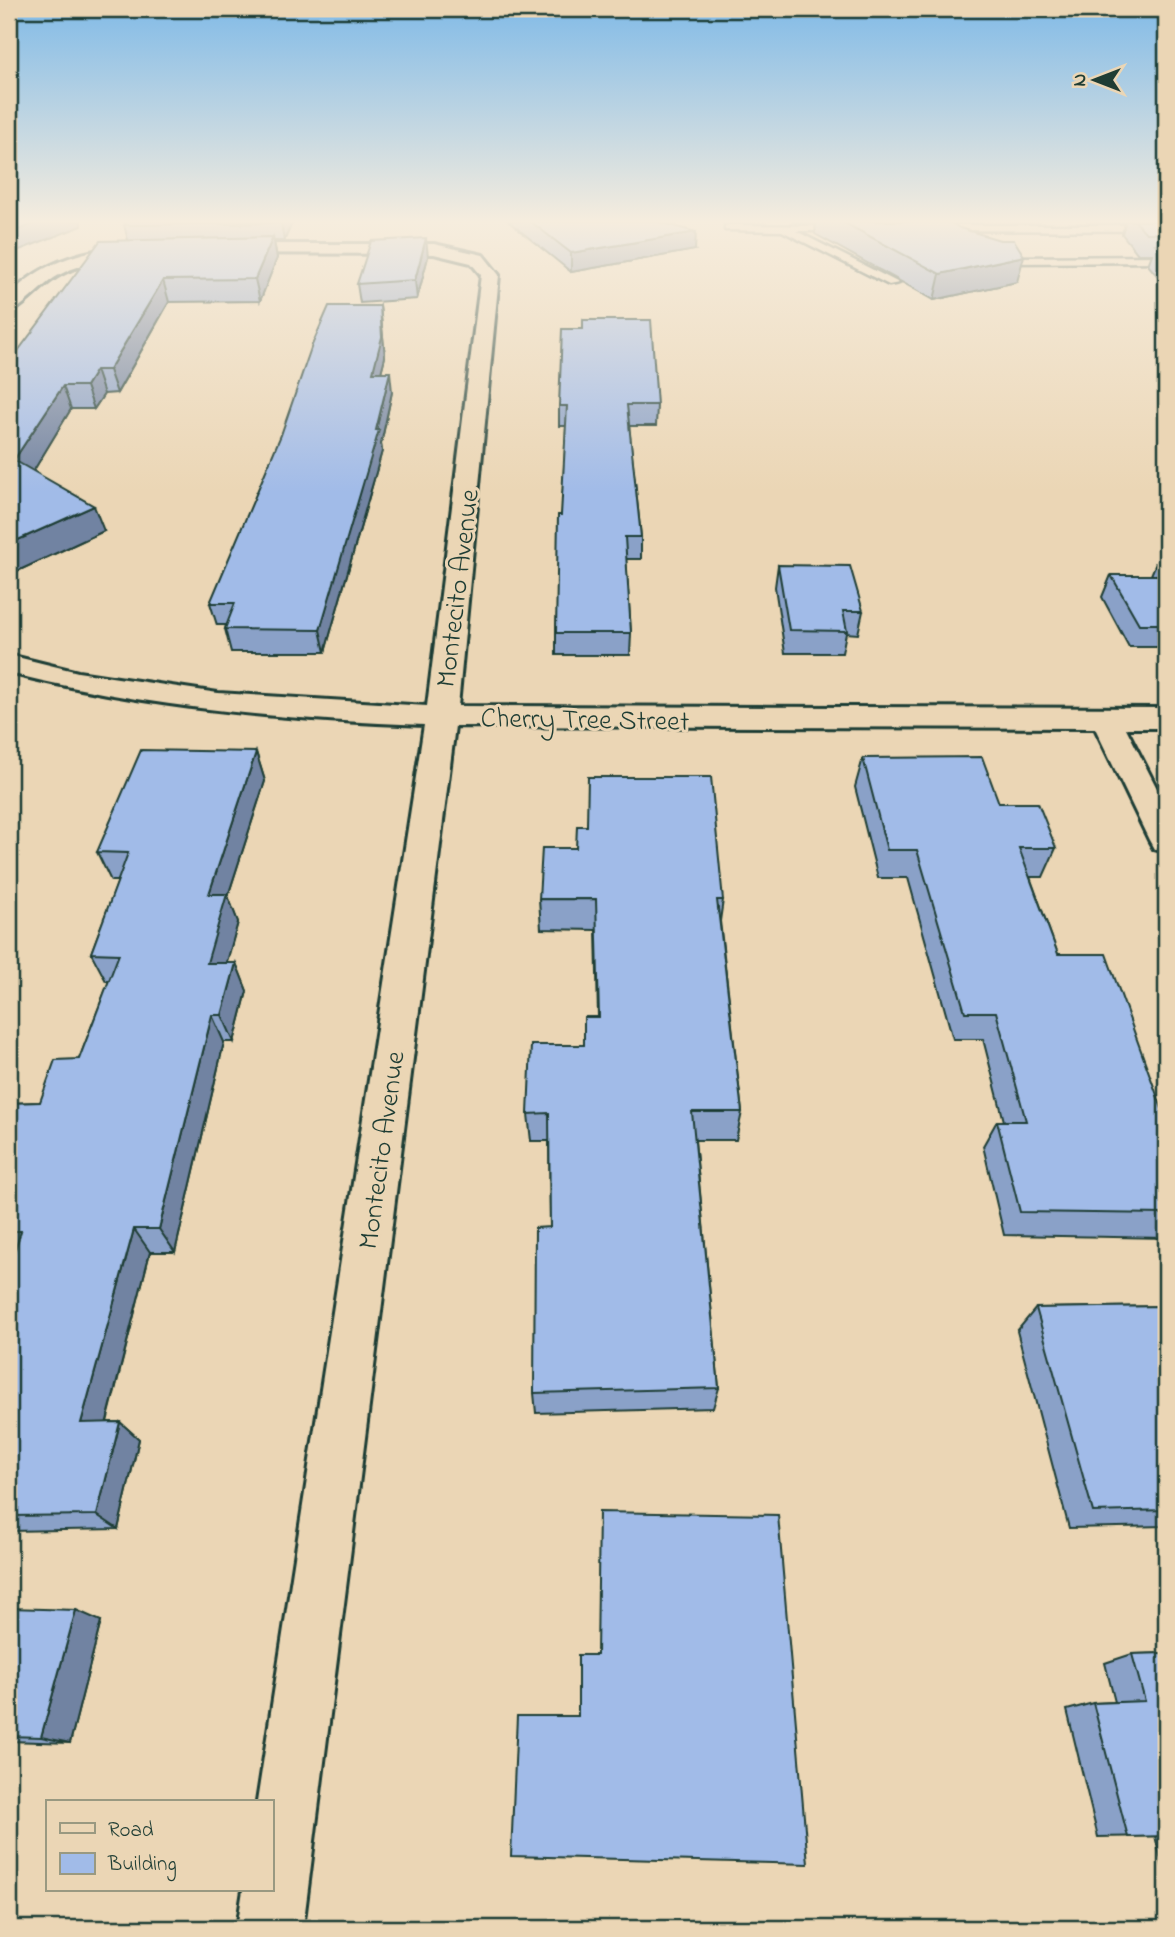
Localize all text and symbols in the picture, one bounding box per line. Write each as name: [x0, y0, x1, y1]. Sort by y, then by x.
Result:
north arrow: [1060, 46, 1130, 116]
text: N: [1067, 73, 1094, 86]
street label: Montecito Avenue: [427, 486, 492, 690]
street label: Cherry Tree Street: [480, 699, 690, 744]
street label: Montecito Avenue: [349, 1048, 418, 1252]
legend: [46, 1800, 273, 1892]
text: Road: [108, 1816, 154, 1846]
text: Building: [107, 1850, 177, 1882]

